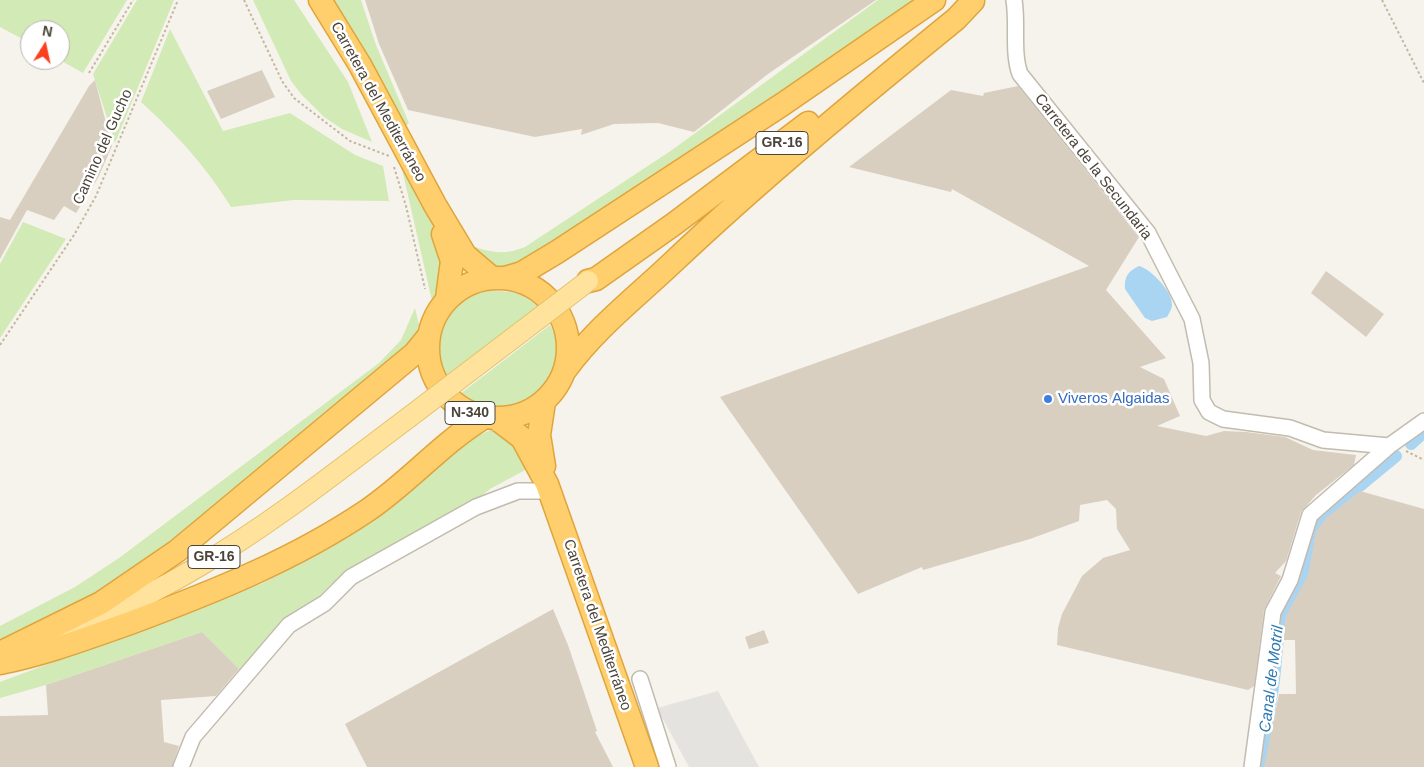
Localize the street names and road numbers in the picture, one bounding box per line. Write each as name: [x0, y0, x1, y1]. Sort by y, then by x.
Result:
street label: Carretera del Mediterráneo: [326, 19, 430, 185]
street label: Camino del Gucho: [70, 87, 136, 207]
street label: Carretera de la Secundaria: [1030, 90, 1156, 244]
road number: GR-16: [756, 132, 808, 154]
road number: N-340: [445, 402, 495, 424]
street label: Carretera del Mediterráneo: [559, 537, 635, 713]
road number: GR-16: [188, 546, 240, 568]

